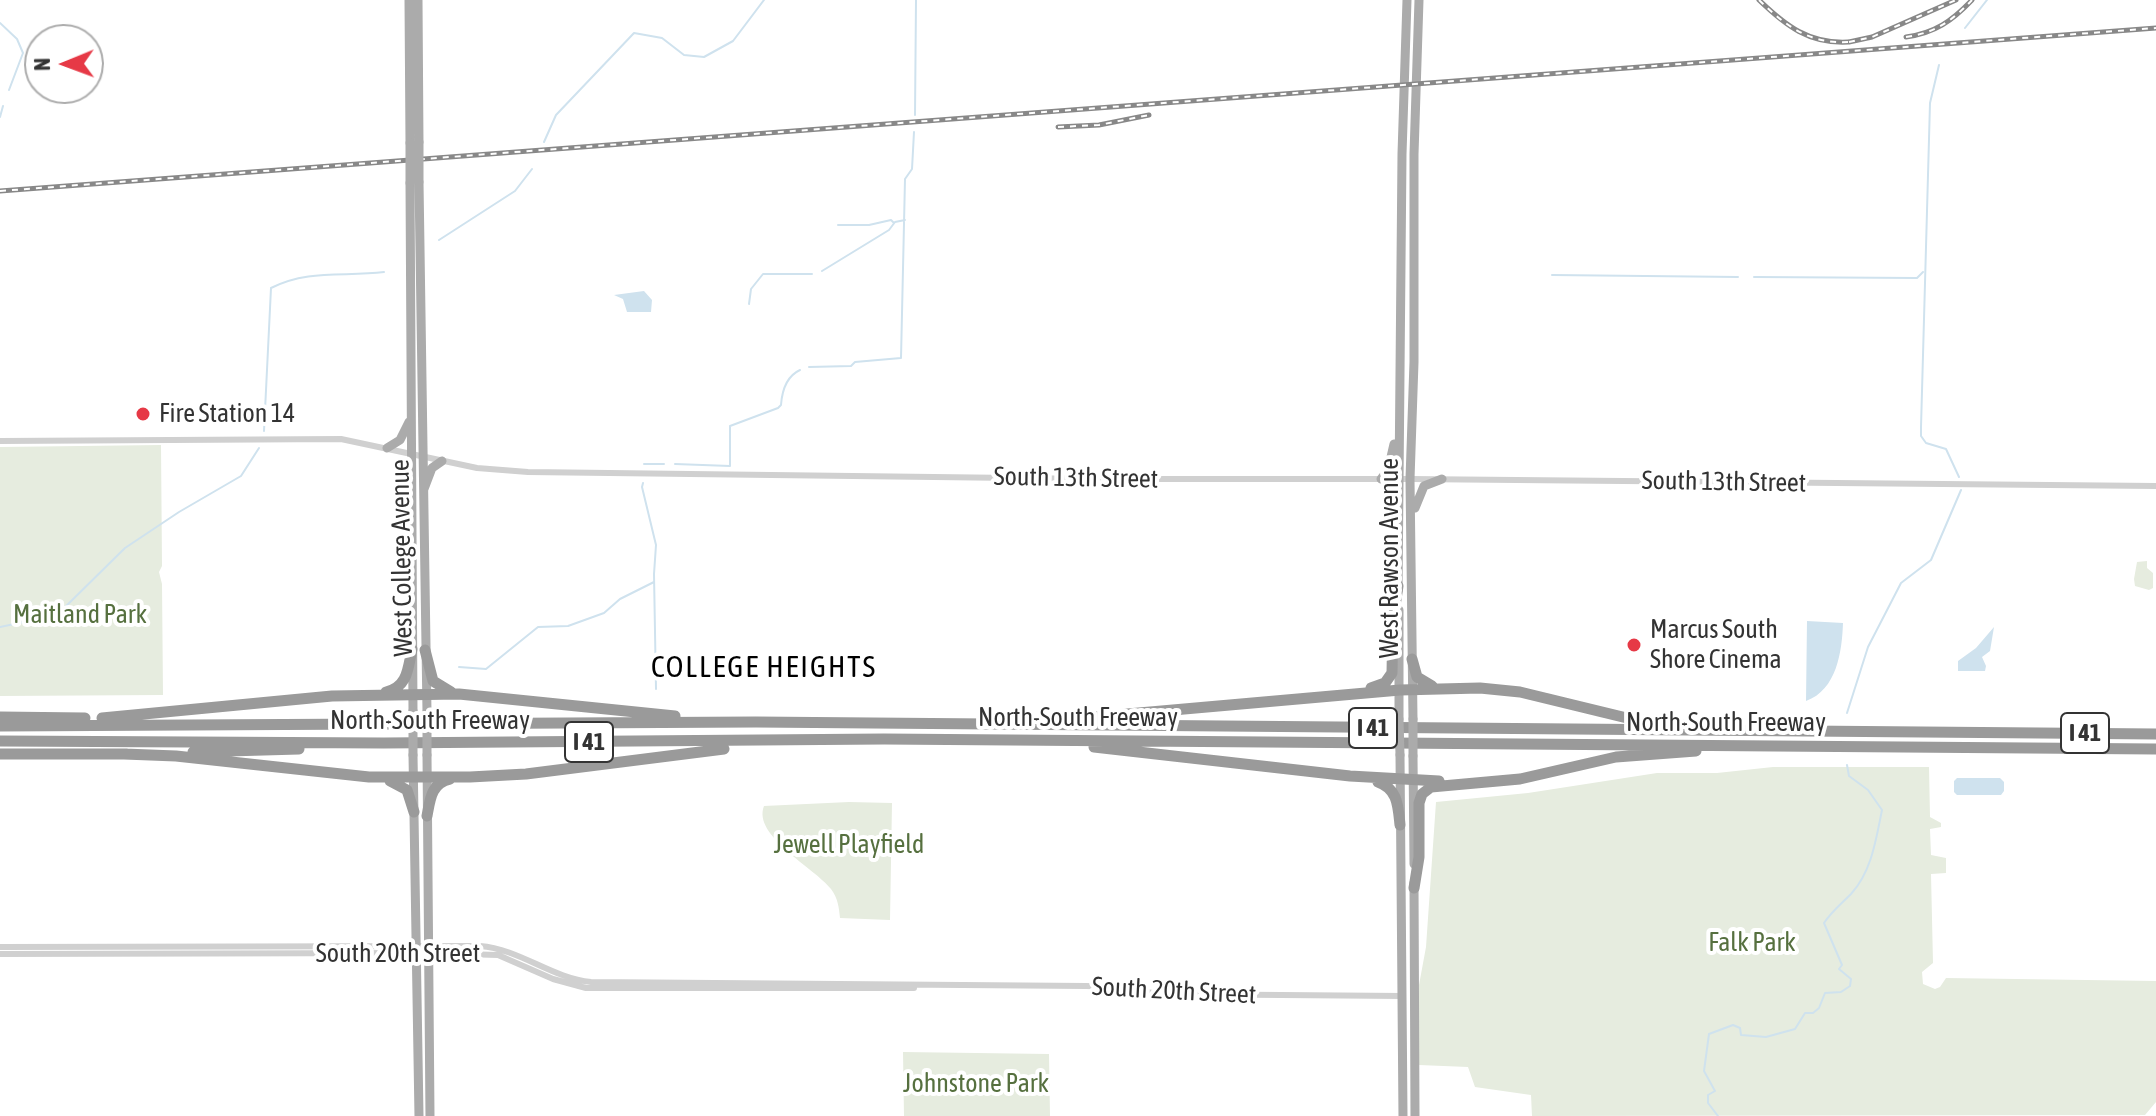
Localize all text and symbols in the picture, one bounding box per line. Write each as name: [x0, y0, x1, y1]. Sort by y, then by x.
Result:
north arrow: [24, 24, 104, 104]
text: N: [29, 58, 55, 71]
place label: Fire Station 14: [159, 398, 295, 430]
marker: Fire Station 14: [134, 405, 152, 423]
street label: West Rawson Avenue: [1374, 458, 1406, 658]
street label: West College Avenue: [385, 459, 419, 657]
street label: South 13th Street: [993, 461, 1159, 495]
street label: South 13th Street: [1641, 465, 1807, 499]
park label: Maitland Park: [13, 599, 147, 631]
place label: Marcus South Shore Cinema: [1650, 614, 1782, 676]
marker: Marcus South Shore Cinema: [1625, 636, 1643, 654]
district label: COLLEGE HEIGHTS: [651, 650, 877, 686]
street label: North-South Freeway: [978, 702, 1178, 734]
street label: North-South Freeway: [330, 705, 530, 737]
street label: North-South Freeway: [1626, 707, 1826, 739]
road number: I 41: [1349, 708, 1397, 748]
road number: I 41: [2061, 713, 2109, 753]
road number: I 41: [565, 722, 613, 762]
park label: Jewell Playfield: [774, 829, 924, 861]
park label: Falk Park: [1708, 927, 1796, 959]
street label: South 20th Street: [316, 938, 480, 970]
street label: South 20th Street: [1091, 971, 1257, 1011]
park label: Johnstone Park: [903, 1068, 1049, 1100]

